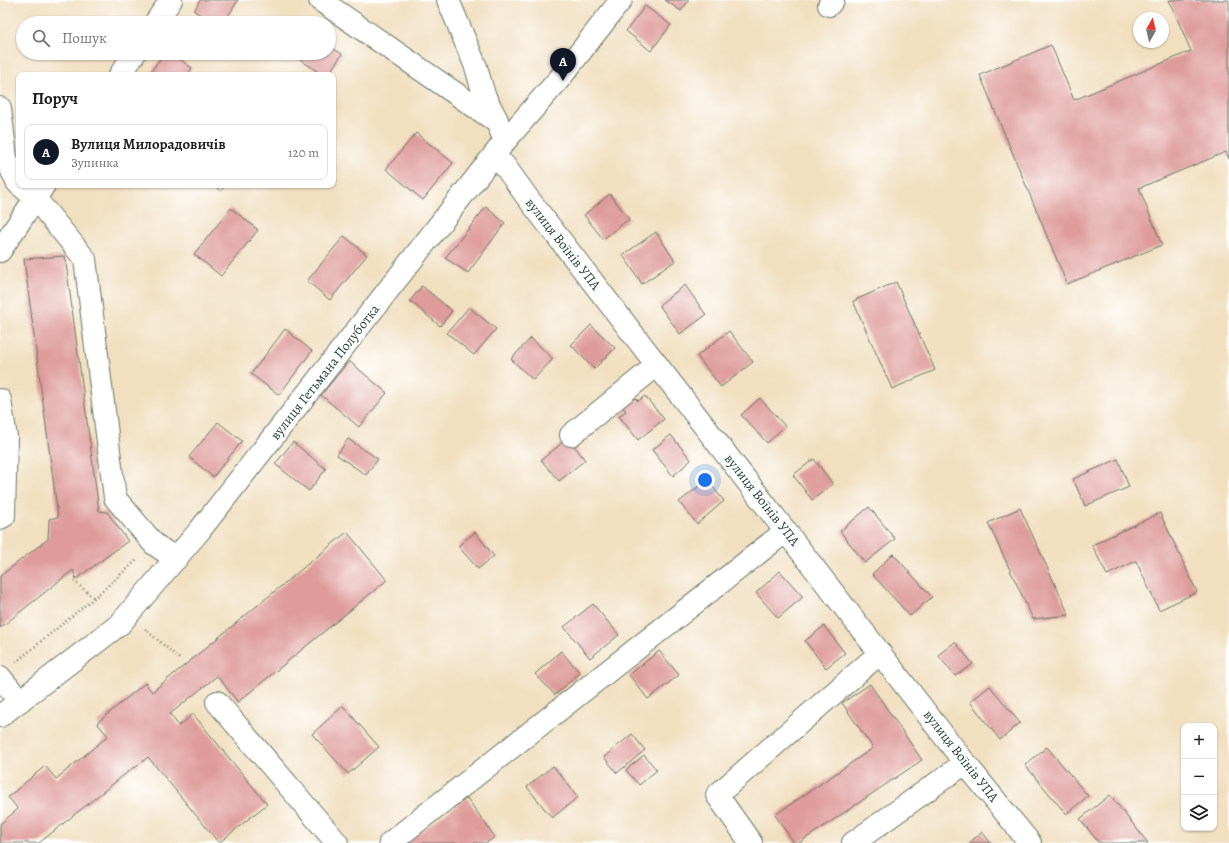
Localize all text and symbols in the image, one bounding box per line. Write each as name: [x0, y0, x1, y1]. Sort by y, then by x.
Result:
north arrow: [1133, 12, 1169, 48]
search box: [16, 16, 336, 60]
icon: search: [30, 27, 52, 49]
text: Пошук: [62, 28, 107, 48]
pin: A: [550, 48, 576, 81]
text: Поруч: [32, 87, 78, 110]
text: Вулиця Милорадовичів: [71, 134, 226, 154]
text: A: [42, 144, 50, 161]
text: 120 m: [288, 144, 319, 161]
text: Зупинка: [71, 154, 119, 171]
street label: вулиця Воїнів УПА: [521, 194, 606, 295]
street label: вулиця Гетьмана Полуботка: [266, 300, 384, 444]
street label: вулиця Воїнів УПА: [720, 450, 805, 551]
your location: [695, 470, 715, 490]
street label: вулиця Воїнів УПА: [919, 706, 1004, 807]
map controls: [1181, 723, 1217, 831]
button: +: [1181, 723, 1217, 759]
button: −: [1181, 759, 1217, 795]
button: layers: [1181, 795, 1217, 831]

